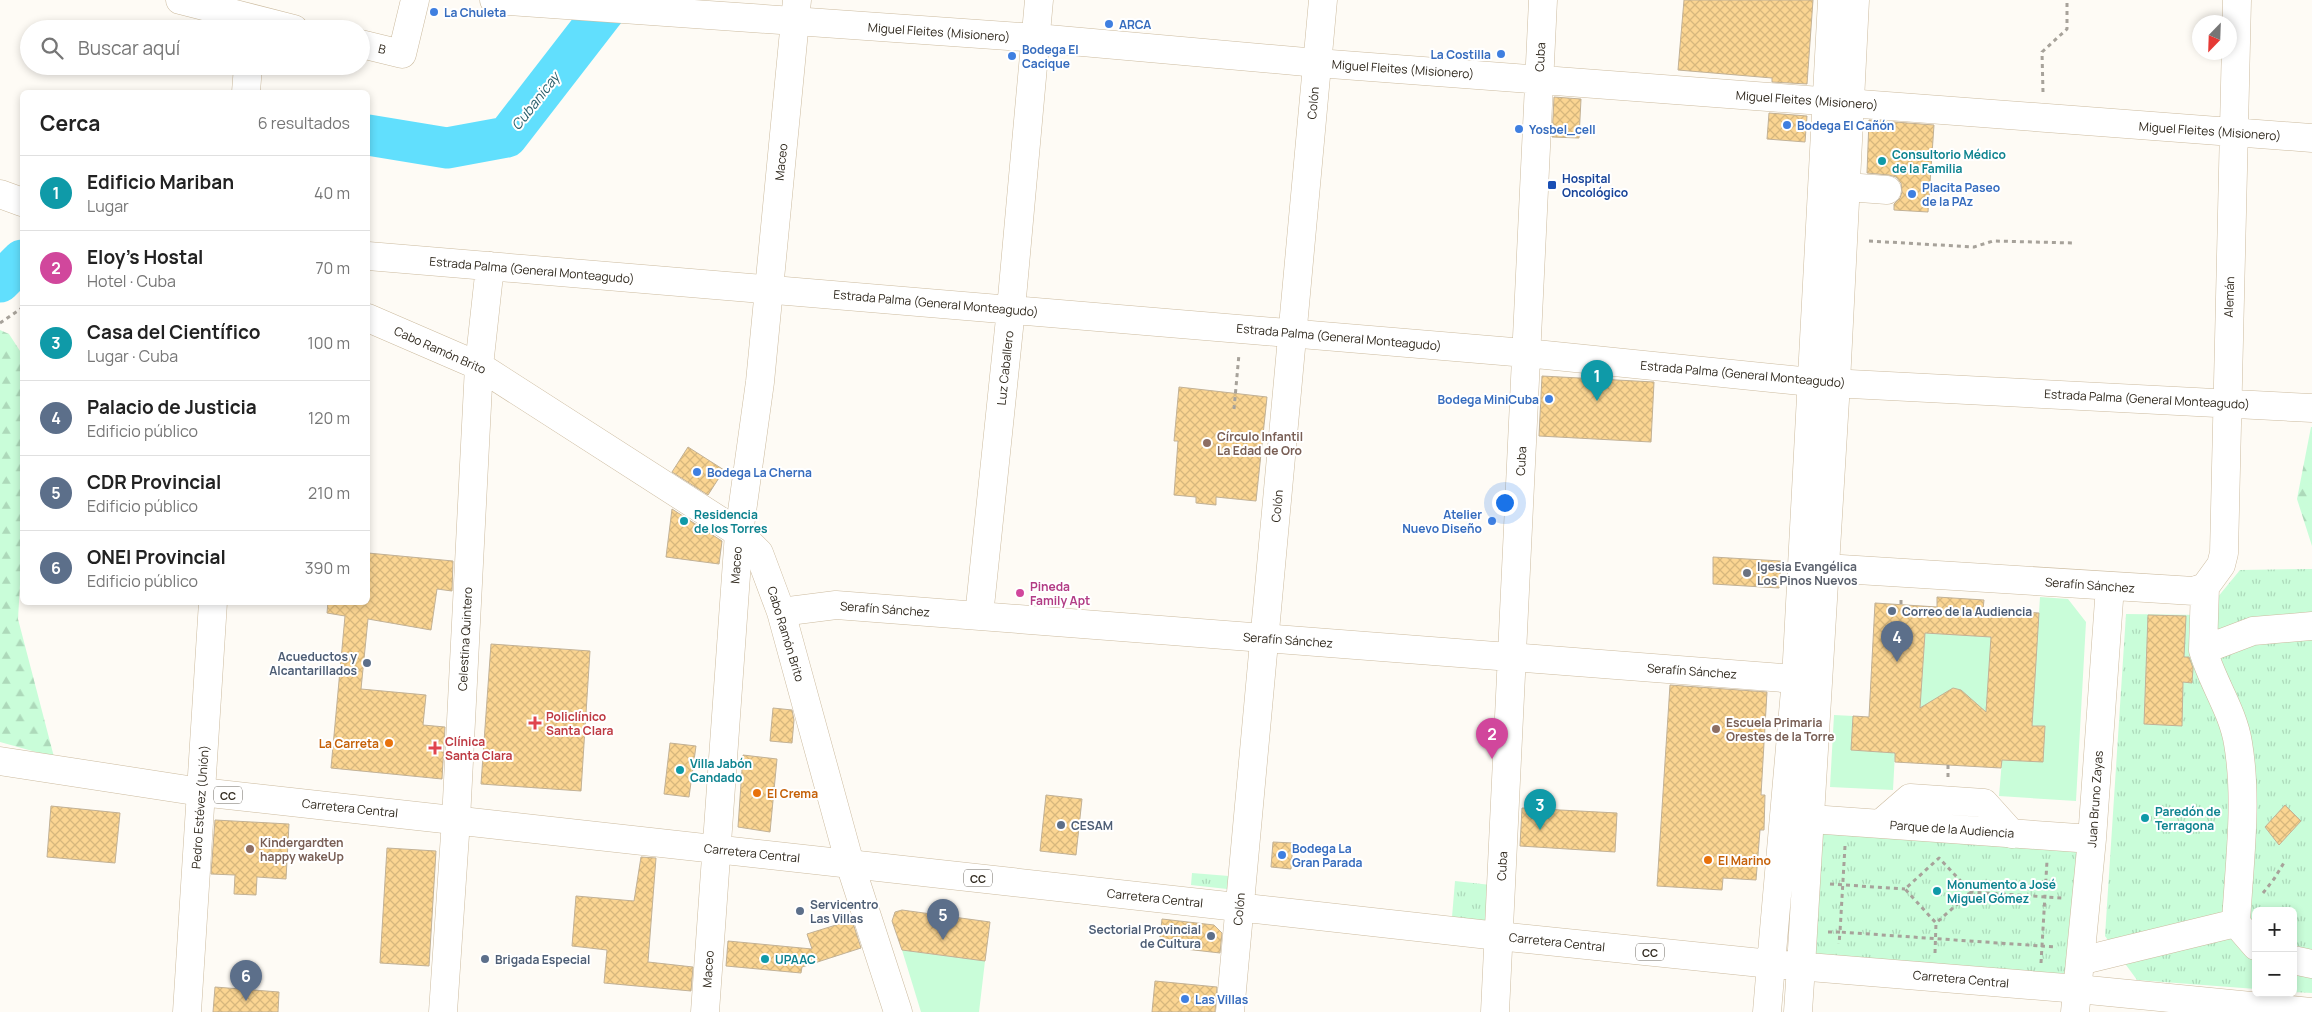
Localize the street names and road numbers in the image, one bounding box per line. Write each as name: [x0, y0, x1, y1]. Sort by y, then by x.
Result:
street label: Miguel Fleites (Misionero): [867, 19, 1011, 45]
street label: B: [377, 40, 387, 58]
street label: Cuba: [1531, 42, 1549, 72]
street label: Miguel Fleites (Misionero): [1331, 56, 1475, 82]
street label: Colón: [1303, 86, 1323, 120]
street label: Miguel Fleites (Misionero): [1735, 87, 1879, 113]
street label: Miguel Fleites (Misionero): [2138, 118, 2282, 144]
street label: Maceo: [771, 143, 791, 181]
street label: Estrada Palma (General Monteagudo): [429, 253, 635, 287]
street label: Alemán: [2220, 276, 2238, 318]
street label: Estrada Palma (General Monteagudo): [833, 286, 1039, 320]
street label: Estrada Palma (General Monteagudo): [1236, 320, 1442, 354]
street label: Cabo Ramón Brito: [391, 322, 489, 378]
street label: Luz Caballero: [993, 330, 1017, 406]
street label: Estrada Palma (General Monteagudo): [1640, 357, 1846, 391]
street label: Estrada Palma (General Monteagudo): [2044, 385, 2250, 413]
street label: Cuba: [1512, 446, 1530, 476]
street label: Colón: [1267, 489, 1287, 523]
street label: Maceo: [726, 546, 746, 584]
street label: Serafín Sánchez: [2044, 573, 2136, 597]
street label: Cabo Ramón Brito: [763, 584, 809, 684]
street label: Celestina Quintero: [454, 587, 476, 691]
street label: Serafín Sánchez: [839, 597, 931, 621]
street label: Serafín Sánchez: [1242, 628, 1334, 652]
street label: Serafín Sánchez: [1646, 659, 1738, 683]
street label: Pedro Estévez (Unión): [187, 745, 213, 869]
street label: Juan Bruno Zayas: [2083, 750, 2107, 848]
road number: CC: [214, 786, 242, 804]
street label: Carretera Central: [301, 795, 399, 821]
street label: Parque de la Audiencia: [1889, 816, 2015, 842]
street label: Carretera Central: [703, 840, 801, 866]
street label: Cuba: [1493, 851, 1511, 881]
road number: CC: [964, 870, 992, 886]
street label: Carretera Central: [1106, 885, 1204, 911]
street label: Colón: [1229, 892, 1249, 926]
street label: Carretera Central: [1508, 929, 1606, 955]
road number: CC: [1636, 944, 1664, 960]
street label: Maceo: [698, 950, 718, 988]
street label: Carretera Central: [1912, 966, 2010, 992]

